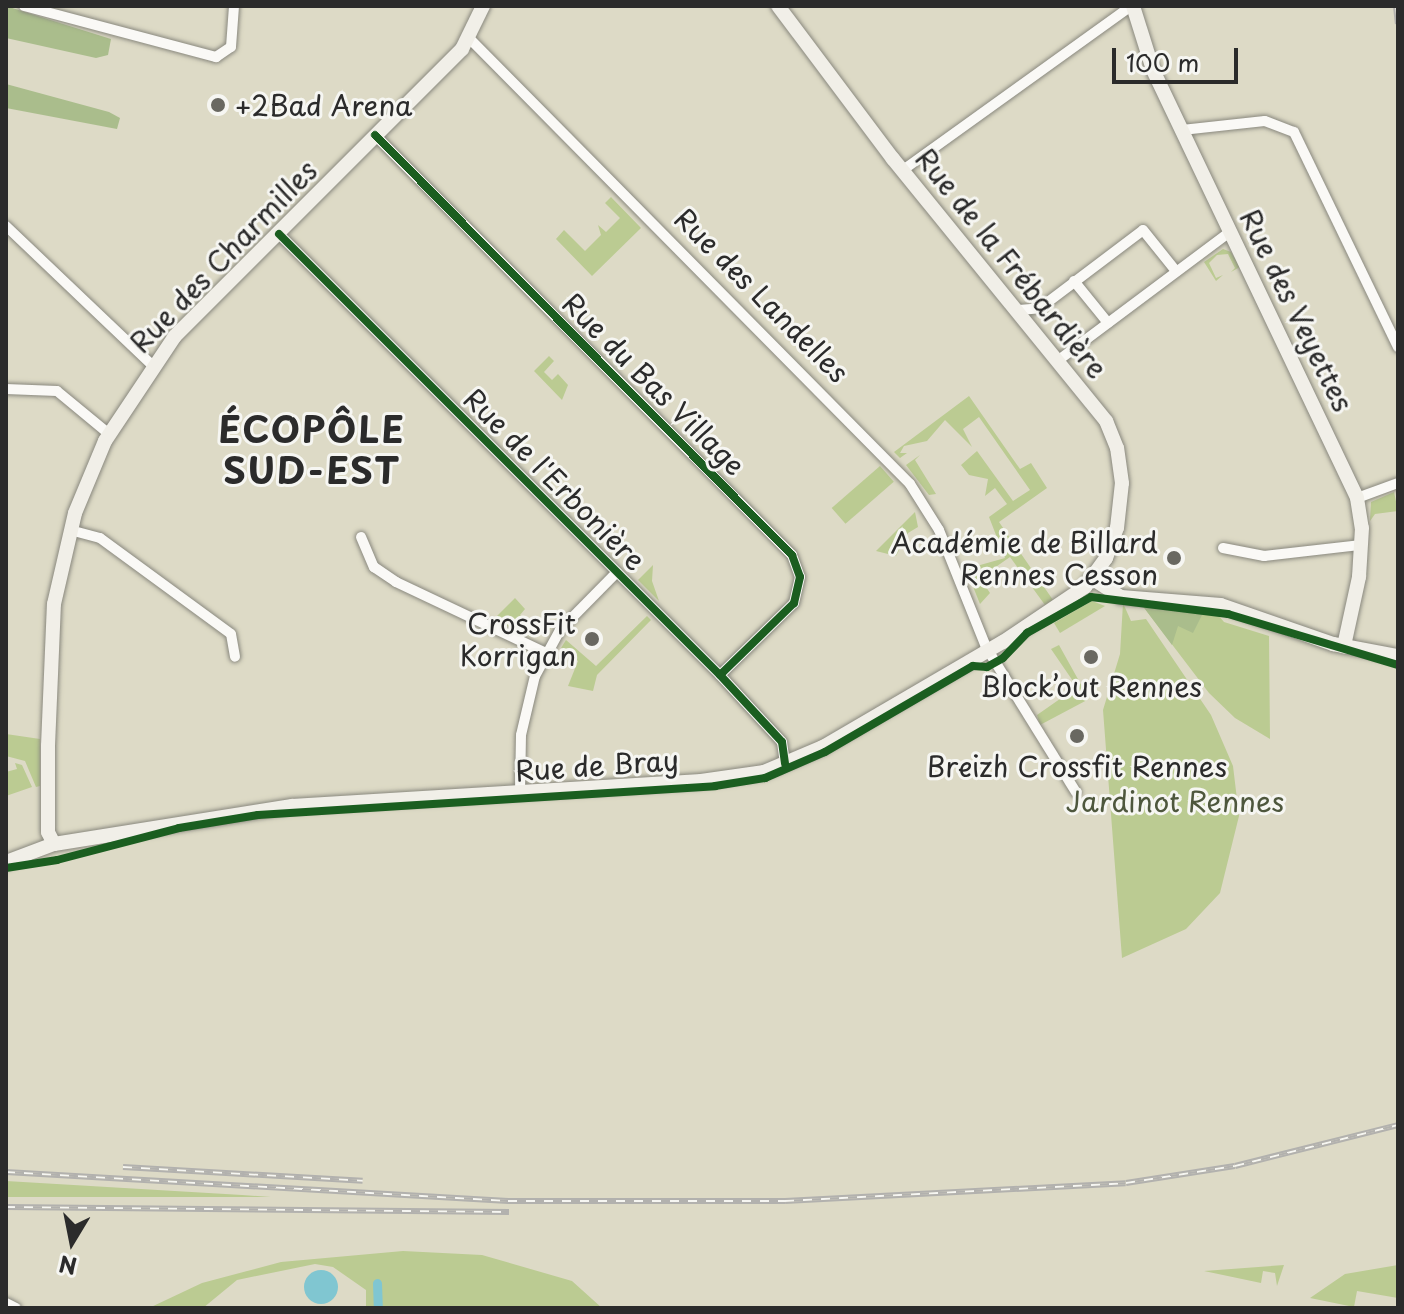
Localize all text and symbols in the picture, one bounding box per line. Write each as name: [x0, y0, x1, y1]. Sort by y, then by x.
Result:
scale bar: [1116, 32, 1242, 82]
text: 100 m: [1126, 44, 1199, 80]
place label: +2Bad Arena: [234, 88, 411, 122]
marker: +2Bad Arena: [209, 96, 227, 114]
street label: Rue de la Frébardière: [908, 140, 1116, 386]
street label: Rue des Charmilles: [120, 151, 326, 361]
street label: Rue des Landelles: [666, 199, 858, 391]
street label: Rue des Veyettes: [1233, 202, 1361, 418]
street label: Rue du Bas Village: [554, 284, 754, 484]
street label: Rue de l'Erbonière: [456, 380, 654, 578]
district label: ÉCOPÔLE SUD-EST: [220, 406, 404, 491]
place label: Académie de Billard Rennes Cesson: [888, 525, 1158, 591]
marker: Académie de Billard Rennes Cesson: [1165, 549, 1183, 567]
place label: CrossFit Korrigan: [460, 606, 576, 672]
marker: CrossFit Korrigan: [583, 630, 601, 648]
marker: Block’out Rennes: [1082, 648, 1100, 666]
place label: Block’out Rennes: [978, 669, 1204, 703]
marker: Breizh Crossfit Rennes: [1068, 727, 1086, 745]
street label: Rue de Bray: [512, 742, 682, 788]
place label: Breizh Crossfit Rennes: [926, 749, 1228, 783]
park label: Jardinot Rennes: [1065, 784, 1285, 818]
north arrow: [32, 1202, 112, 1282]
text: N: [56, 1248, 79, 1284]

